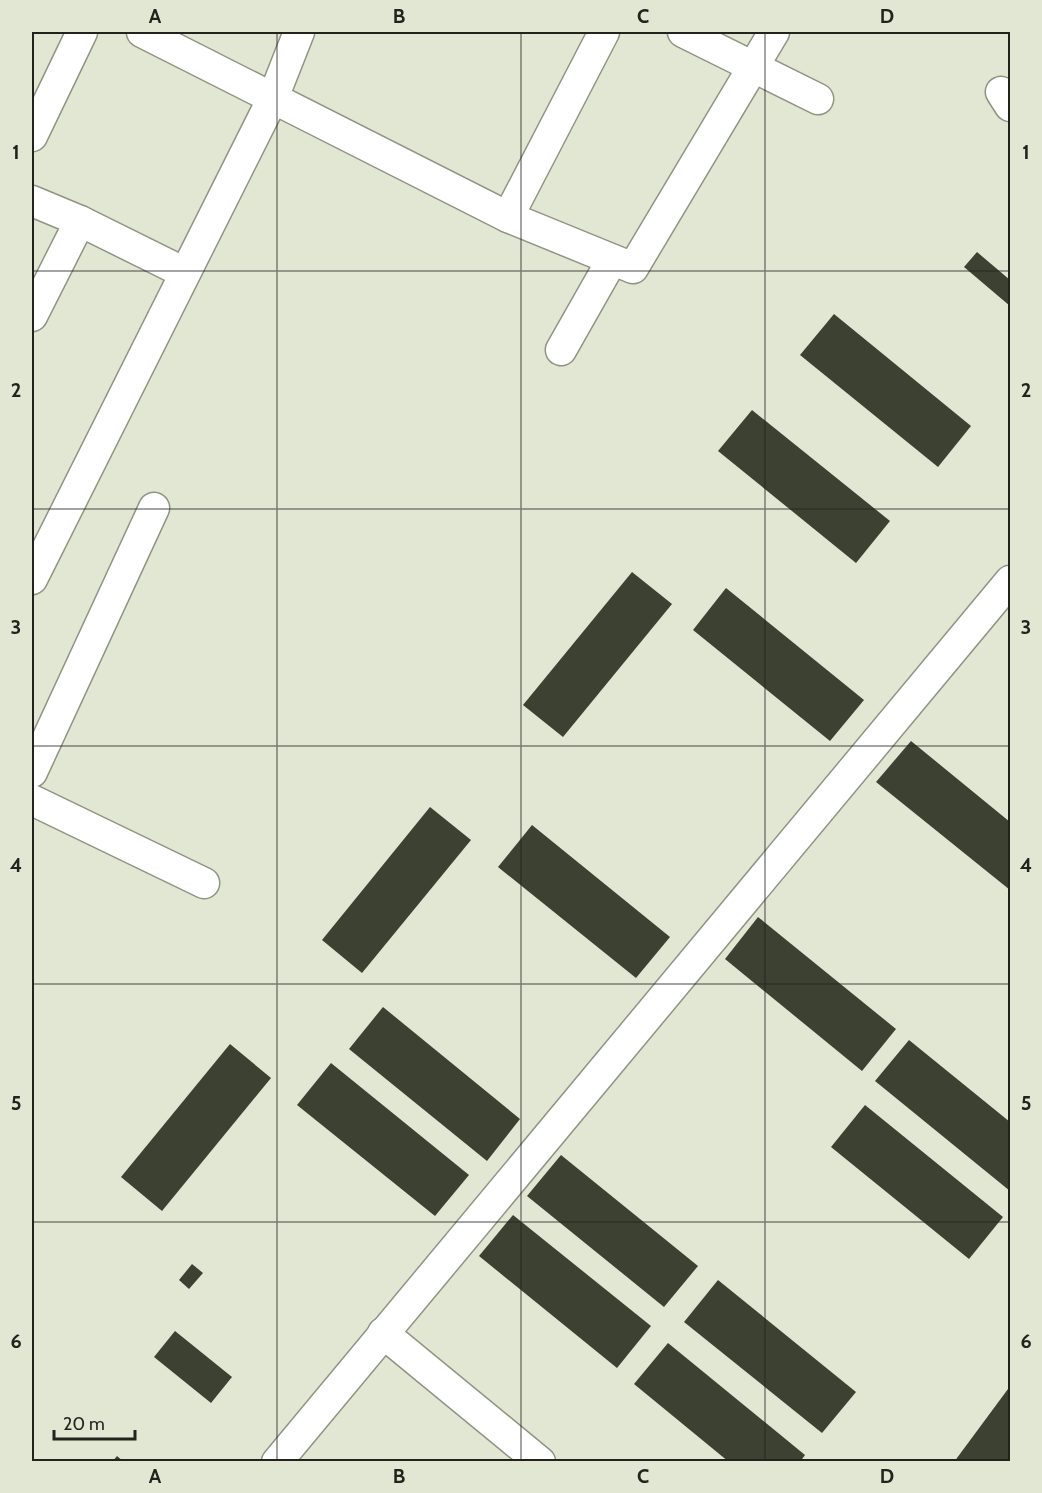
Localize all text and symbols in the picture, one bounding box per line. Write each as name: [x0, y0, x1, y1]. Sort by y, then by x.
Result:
text: A: [149, 4, 162, 28]
text: B: [393, 4, 405, 28]
text: C: [637, 4, 649, 28]
text: D: [880, 4, 894, 28]
text: 1: [12, 140, 20, 164]
text: 1: [1022, 140, 1030, 164]
text: 2: [11, 378, 21, 402]
text: 2: [1021, 378, 1031, 402]
text: 3: [11, 615, 21, 639]
text: 3: [1021, 615, 1031, 639]
text: 4: [10, 853, 22, 877]
text: 4: [1020, 853, 1032, 877]
text: 5: [11, 1091, 21, 1115]
text: 5: [1021, 1091, 1031, 1115]
text: 6: [10, 1329, 22, 1353]
text: 6: [1020, 1329, 1032, 1353]
scale bar: [54, 1403, 135, 1441]
text: 20 m: [63, 1413, 105, 1435]
text: A: [149, 1464, 162, 1488]
text: B: [393, 1464, 405, 1488]
text: C: [637, 1464, 649, 1488]
text: D: [880, 1464, 894, 1488]

